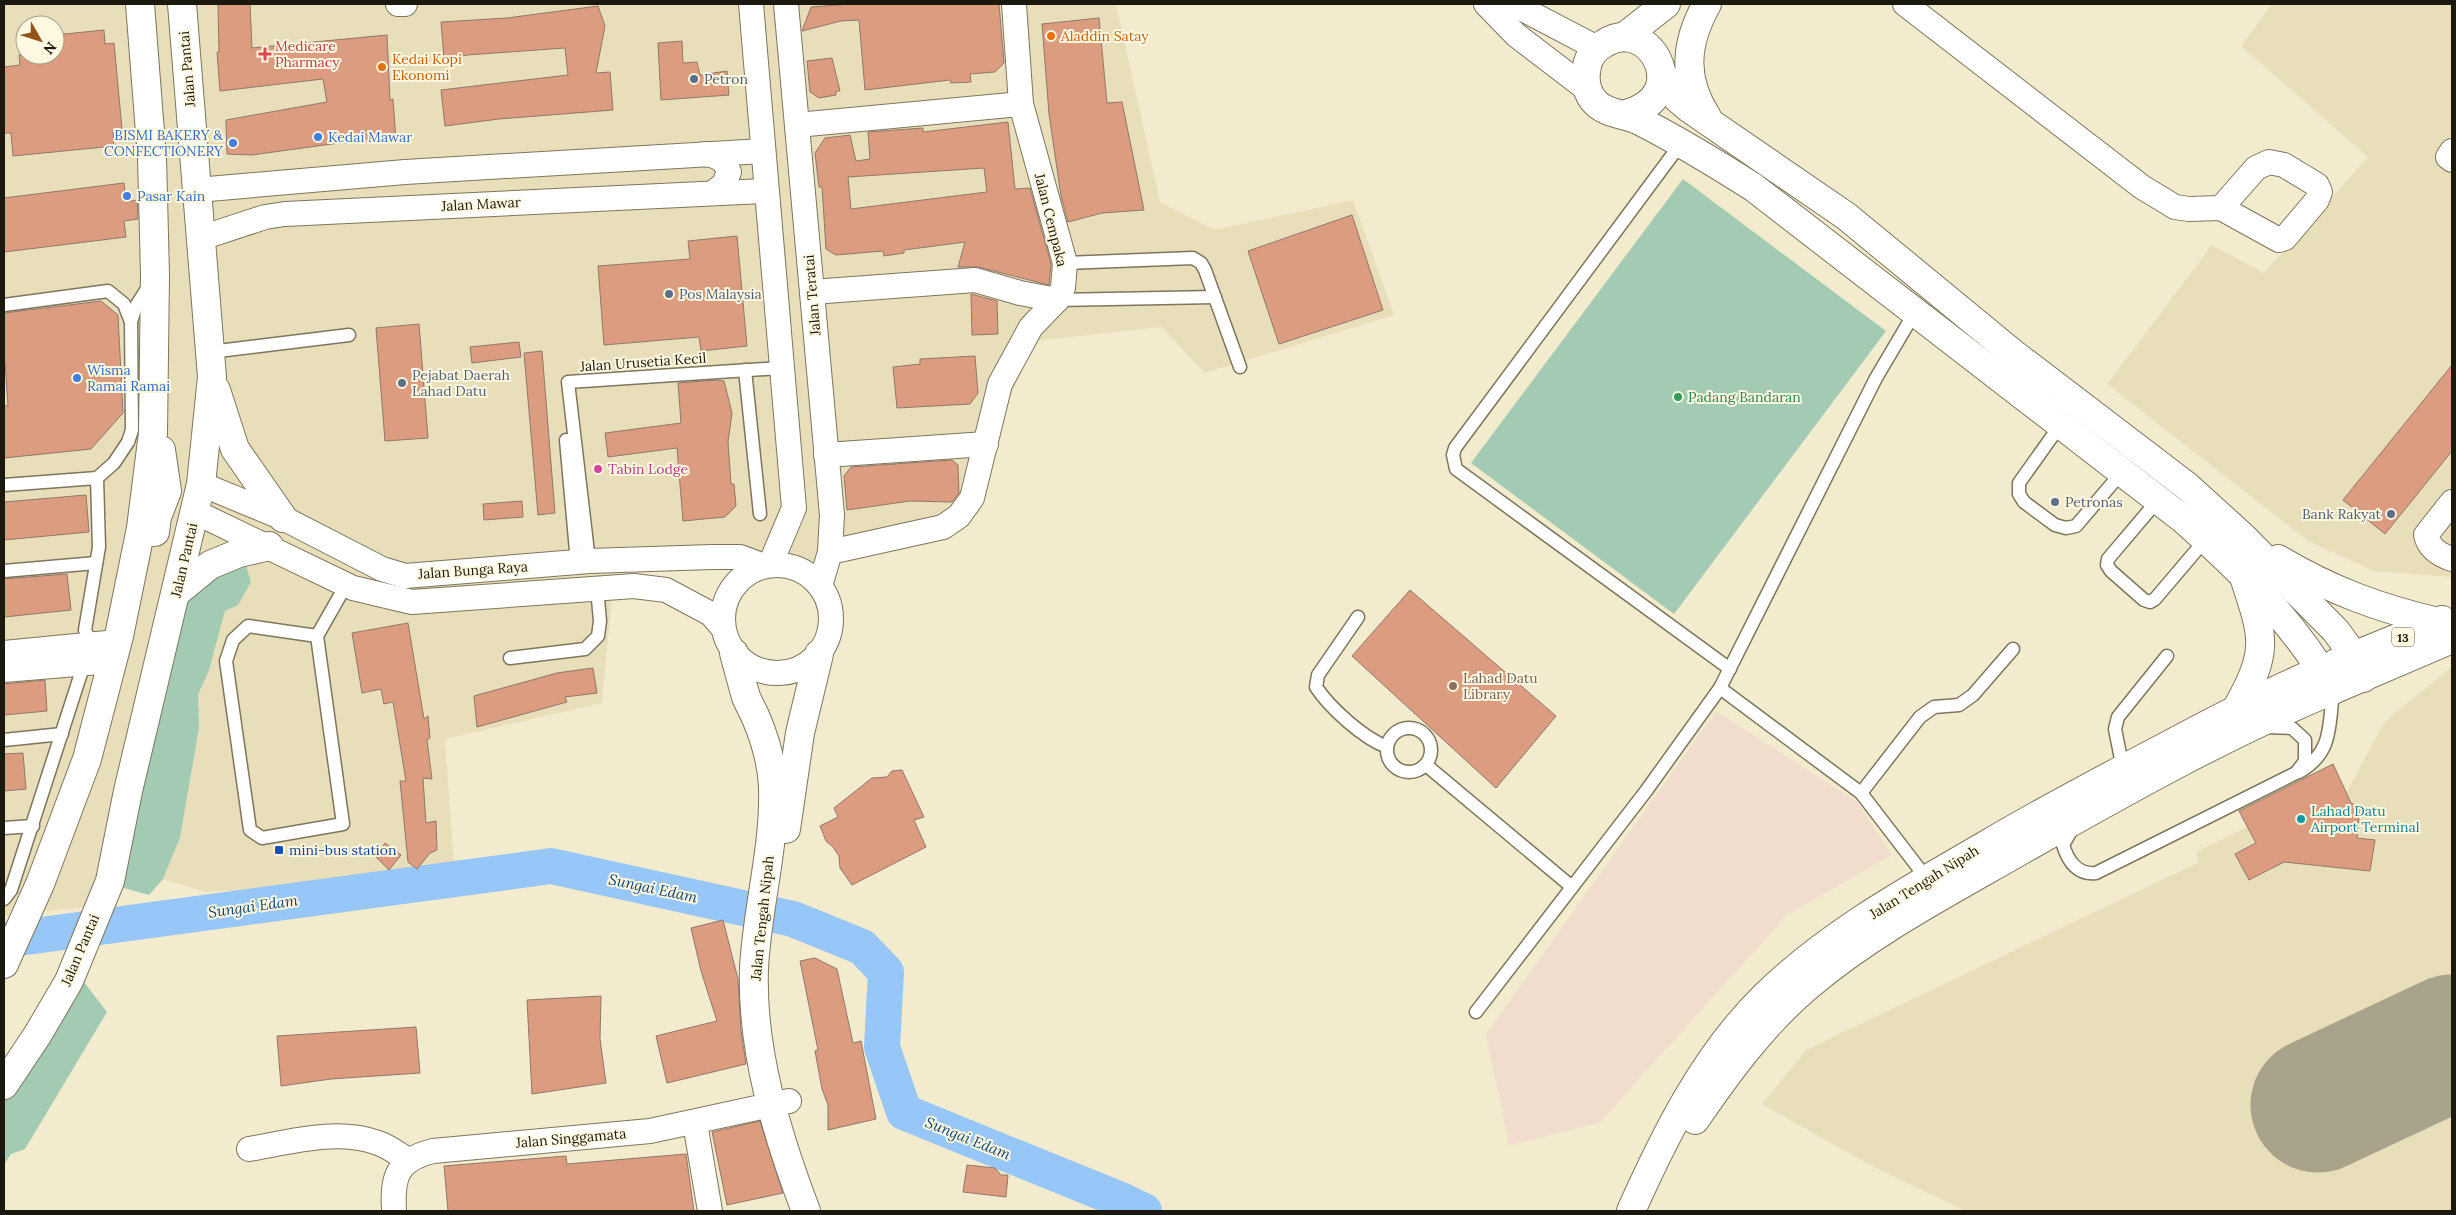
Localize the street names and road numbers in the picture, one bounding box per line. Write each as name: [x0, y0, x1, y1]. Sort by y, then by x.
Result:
street label: Jalan Pantai: [175, 30, 199, 109]
street label: Jalan Cempaka: [1030, 170, 1071, 269]
street label: Jalan Mawar: [440, 193, 521, 215]
street label: Jalan Teratai: [800, 254, 825, 337]
street label: Jalan Urusetia Kecil: [578, 349, 707, 375]
street label: Jalan Pantai: [166, 521, 201, 600]
street label: Jalan Bunga Raya: [416, 557, 529, 583]
road number: 13: [2392, 628, 2414, 646]
street label: Jalan Tengah Nipah: [1865, 841, 1982, 923]
street label: Jalan Tengah Nipah: [746, 855, 778, 982]
street label: Jalan Pantai: [56, 911, 103, 989]
street label: Jalan Singgamata: [514, 1124, 627, 1152]

